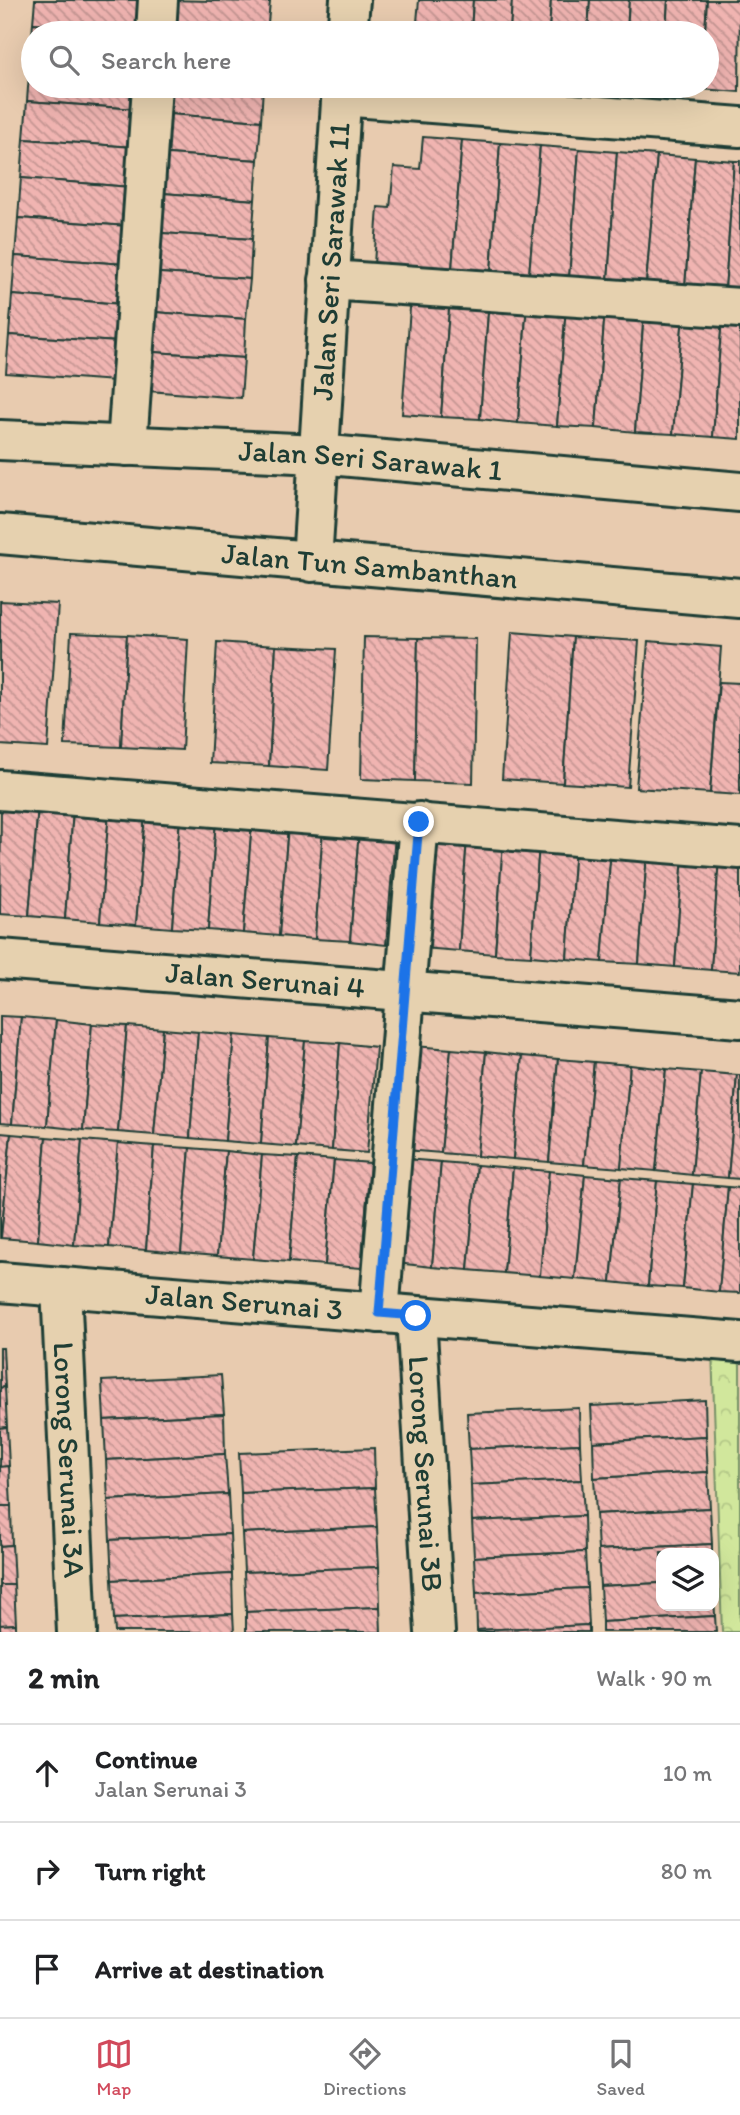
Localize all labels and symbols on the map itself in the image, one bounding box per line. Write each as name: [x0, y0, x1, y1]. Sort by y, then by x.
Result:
street label: Jalan Seri Sarawak 11: [303, 121, 358, 402]
street label: Jalan Seri Sarawak 1: [238, 432, 504, 489]
street label: Jalan Tun Sambanthan: [220, 534, 519, 597]
route end: [403, 806, 434, 837]
street label: Jalan Serunai 4: [164, 953, 366, 1006]
street label: Jalan Serunai 3: [144, 1275, 344, 1328]
route start: [400, 1300, 431, 1331]
street label: Lorong Serunai 3A: [46, 1341, 93, 1579]
street label: Lorong Serunai 3B: [400, 1354, 452, 1593]

